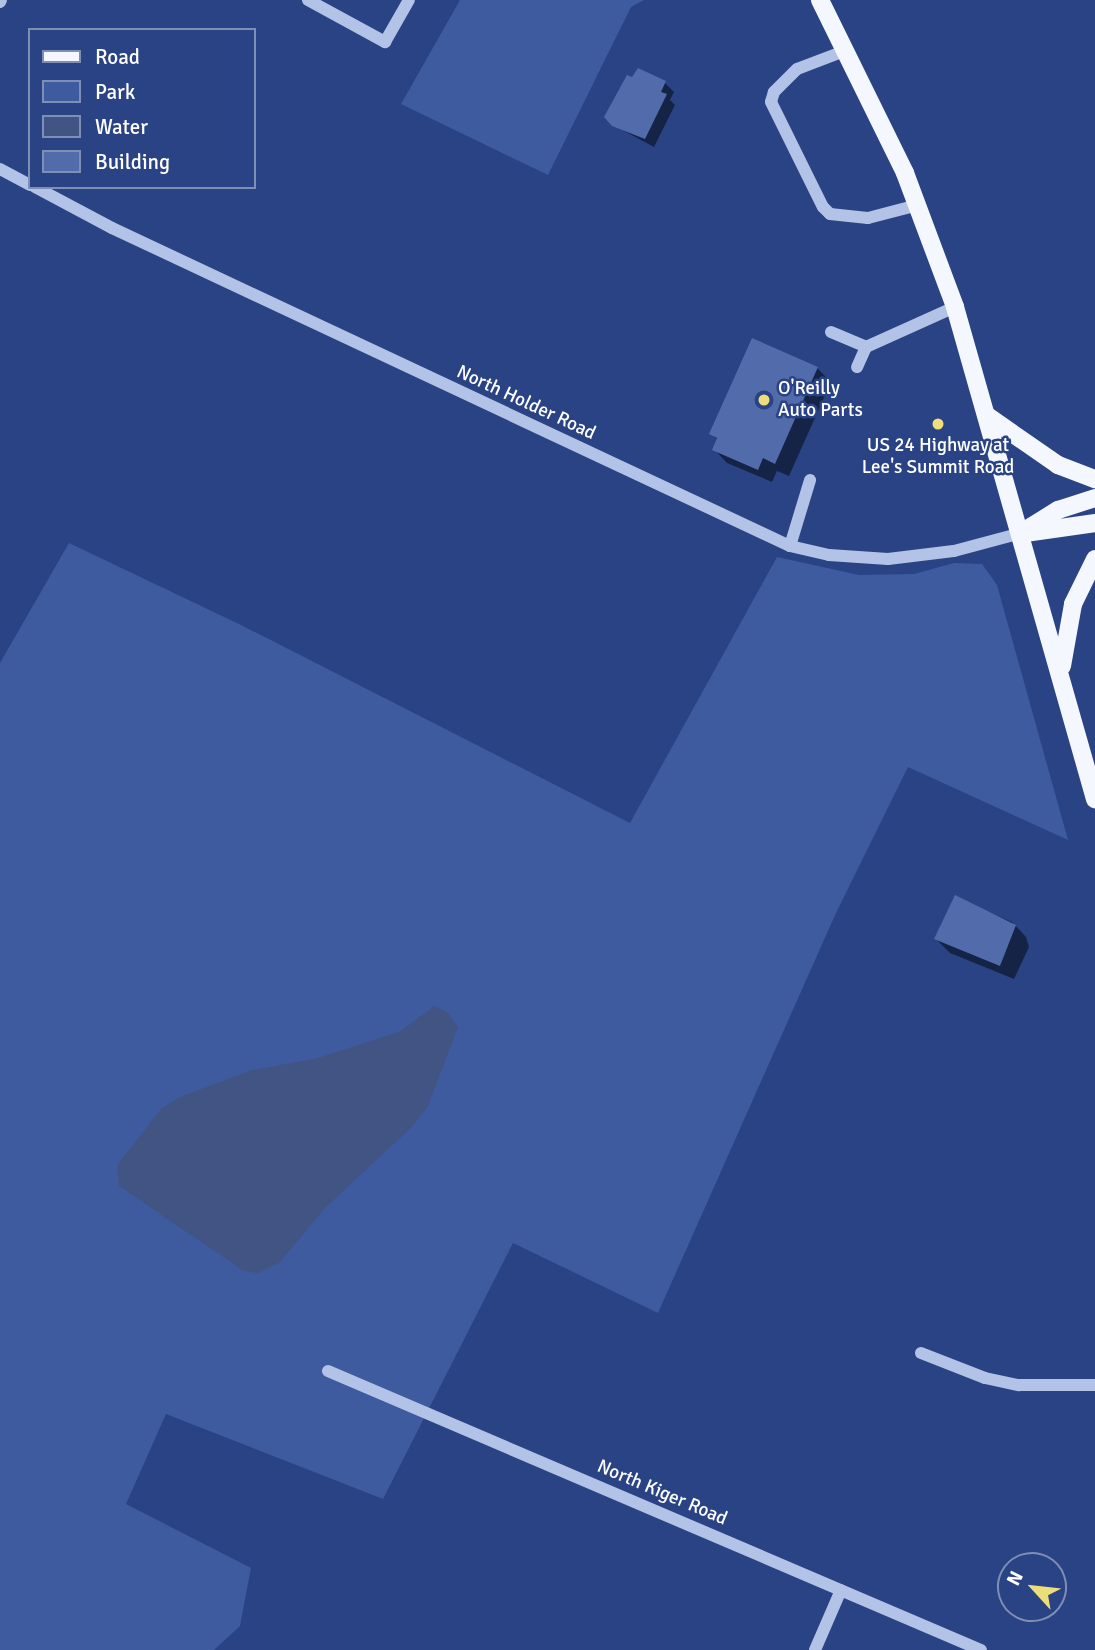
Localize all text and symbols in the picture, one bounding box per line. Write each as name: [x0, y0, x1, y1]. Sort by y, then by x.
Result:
legend: [28, 28, 256, 189]
text: Road: [95, 44, 140, 70]
text: Park: [95, 79, 135, 105]
text: Water: [95, 114, 148, 140]
text: Building: [95, 149, 170, 175]
street label: North Holder Road: [453, 361, 599, 445]
place label: O'Reilly Auto Parts: [778, 378, 863, 422]
marker: O'Reilly Auto Parts: [756, 392, 772, 408]
marker: US 24 Highway at Lee's Summit Road: [930, 416, 946, 432]
place label: US 24 Highway at Lee's Summit Road: [862, 435, 1014, 479]
street label: North Kiger Road: [593, 1455, 731, 1531]
north arrow: [997, 1552, 1067, 1622]
text: N: [1001, 1567, 1029, 1590]

